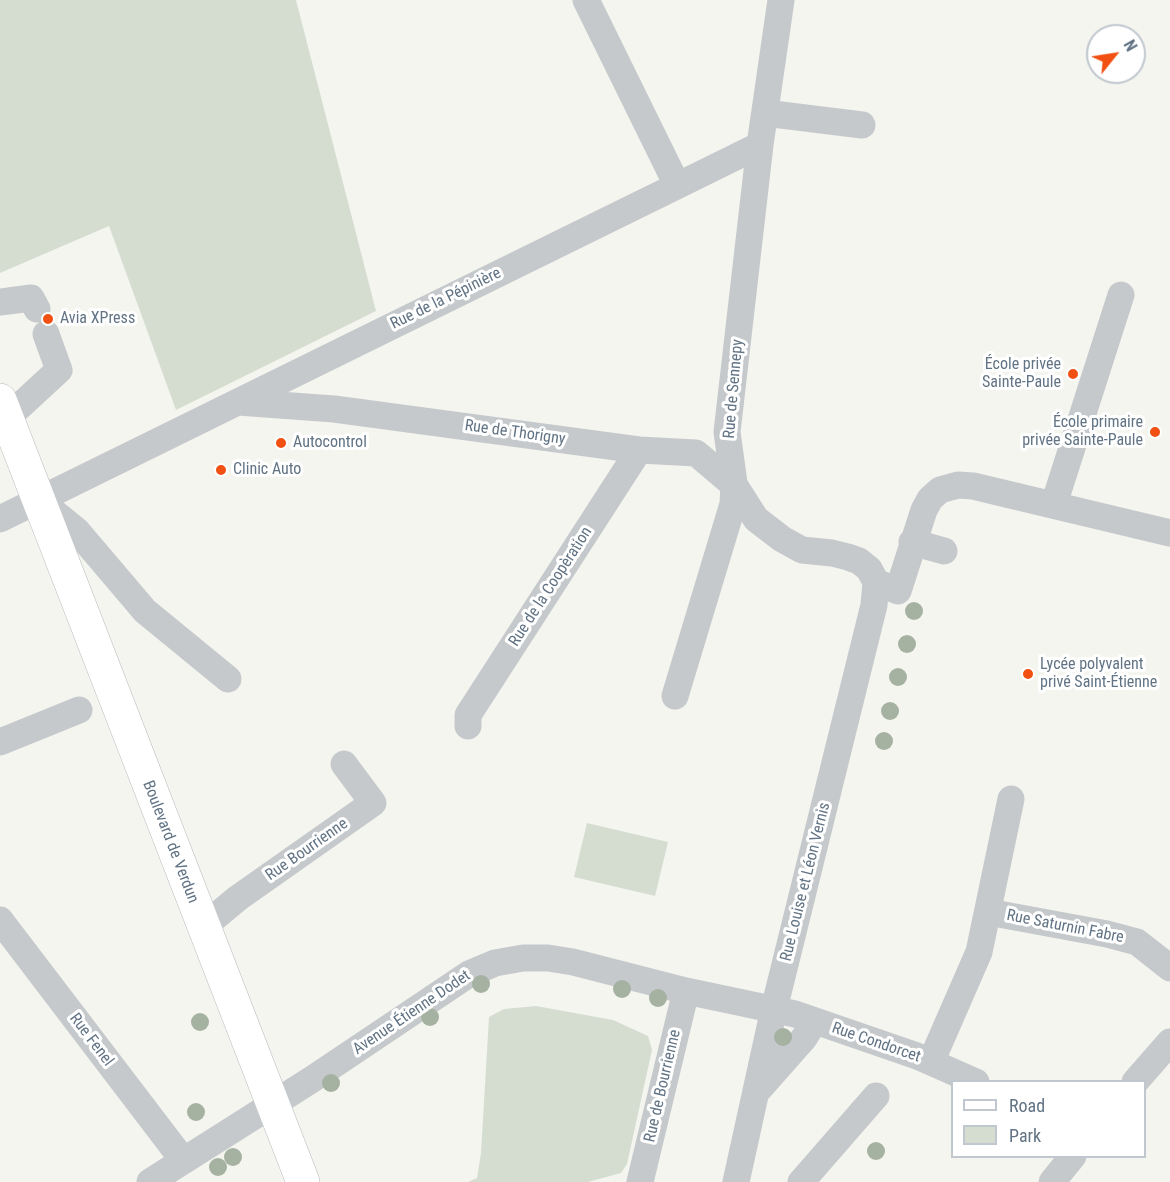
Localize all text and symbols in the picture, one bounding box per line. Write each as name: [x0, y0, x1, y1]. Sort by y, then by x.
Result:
north arrow: [1086, 24, 1146, 84]
text: N: [1120, 37, 1141, 55]
street label: Rue de la Pépinière: [388, 264, 504, 334]
place label: Avia XPress: [60, 309, 135, 329]
marker: Avia XPress: [41, 312, 55, 326]
street label: Rue de Sennepy: [720, 338, 748, 440]
place label: École privée Sainte-Paule: [982, 355, 1061, 393]
marker: École privée Sainte-Paule: [1066, 367, 1080, 381]
place label: École primaire privée Sainte-Paule: [1022, 413, 1143, 451]
street label: Rue de Thorigny: [463, 416, 567, 450]
marker: École primaire privée Sainte-Paule: [1148, 425, 1162, 439]
place label: Autocontrol: [293, 433, 367, 453]
marker: Autocontrol: [274, 436, 288, 450]
place label: Clinic Auto: [233, 460, 301, 480]
marker: Clinic Auto: [214, 463, 228, 477]
street label: Rue de la Coopèration: [505, 524, 597, 650]
place label: Lycée polyvalent privé Saint-Étienne: [1040, 655, 1157, 693]
marker: Lycée polyvalent privé Saint-Étienne: [1021, 667, 1035, 681]
street label: Boulevard de Verdun: [138, 778, 202, 906]
street label: Rue Louise et Léon Vernis: [777, 801, 835, 963]
street label: Rue Bourrienne: [262, 815, 352, 885]
street label: Rue Saturnin Fabre: [1005, 906, 1125, 948]
street label: Avenue Étienne Dodet: [350, 967, 474, 1059]
street label: Rue Fenel: [65, 1010, 117, 1070]
street label: Rue Condorcet: [829, 1019, 923, 1067]
street label: Rue de Bourrienne: [641, 1028, 685, 1144]
legend: [951, 1080, 1146, 1158]
text: Road: [1009, 1095, 1045, 1116]
text: Park: [1009, 1125, 1041, 1146]

